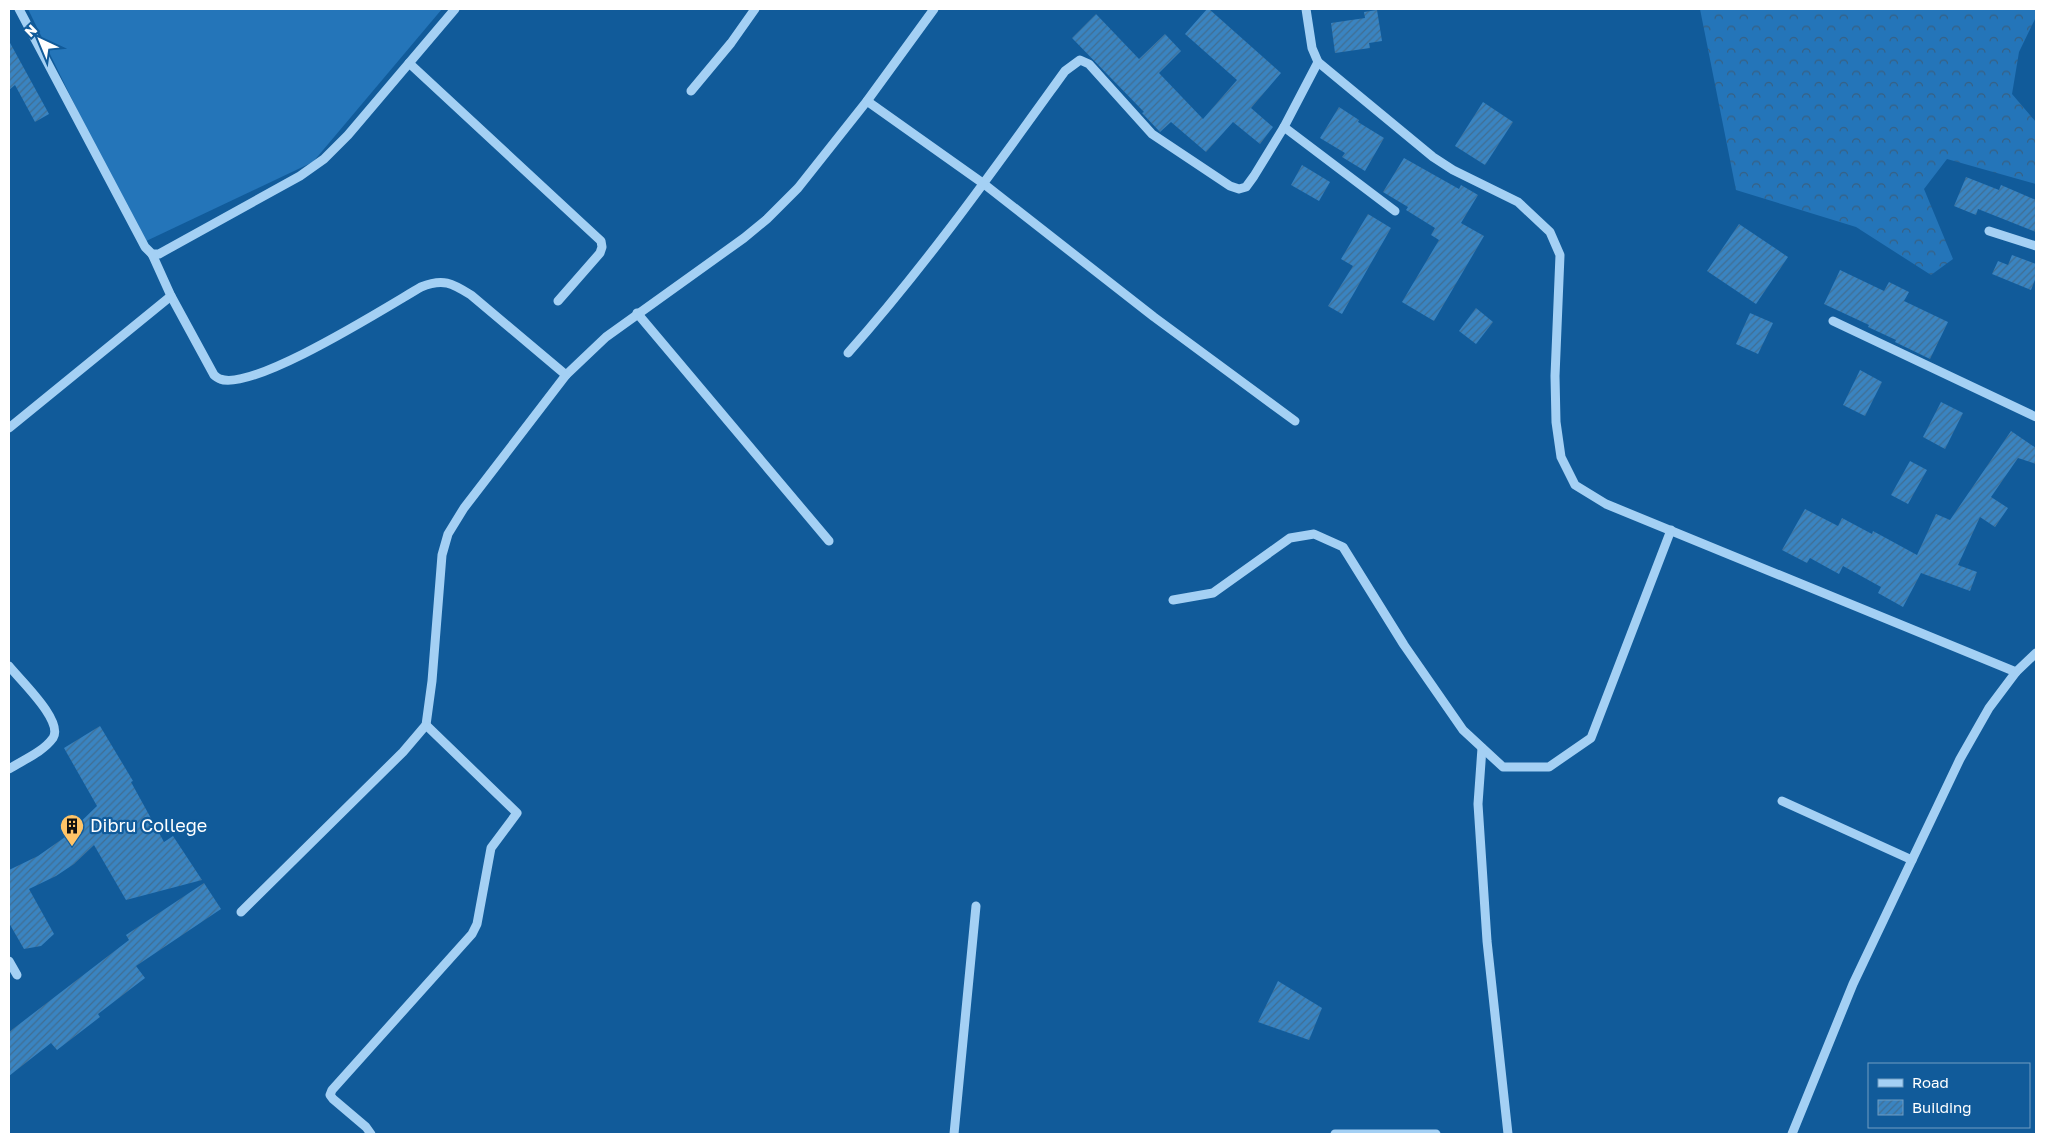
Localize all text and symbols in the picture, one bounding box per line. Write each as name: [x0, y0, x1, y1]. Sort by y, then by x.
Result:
north arrow: [15, 15, 65, 65]
text: N: [21, 20, 40, 40]
building icon: Dibru College: [59, 813, 85, 847]
place label: Dibru College: [90, 814, 207, 836]
legend: [1868, 1063, 2030, 1128]
text: Road: [1912, 1073, 1949, 1091]
text: Building: [1912, 1098, 1972, 1116]

